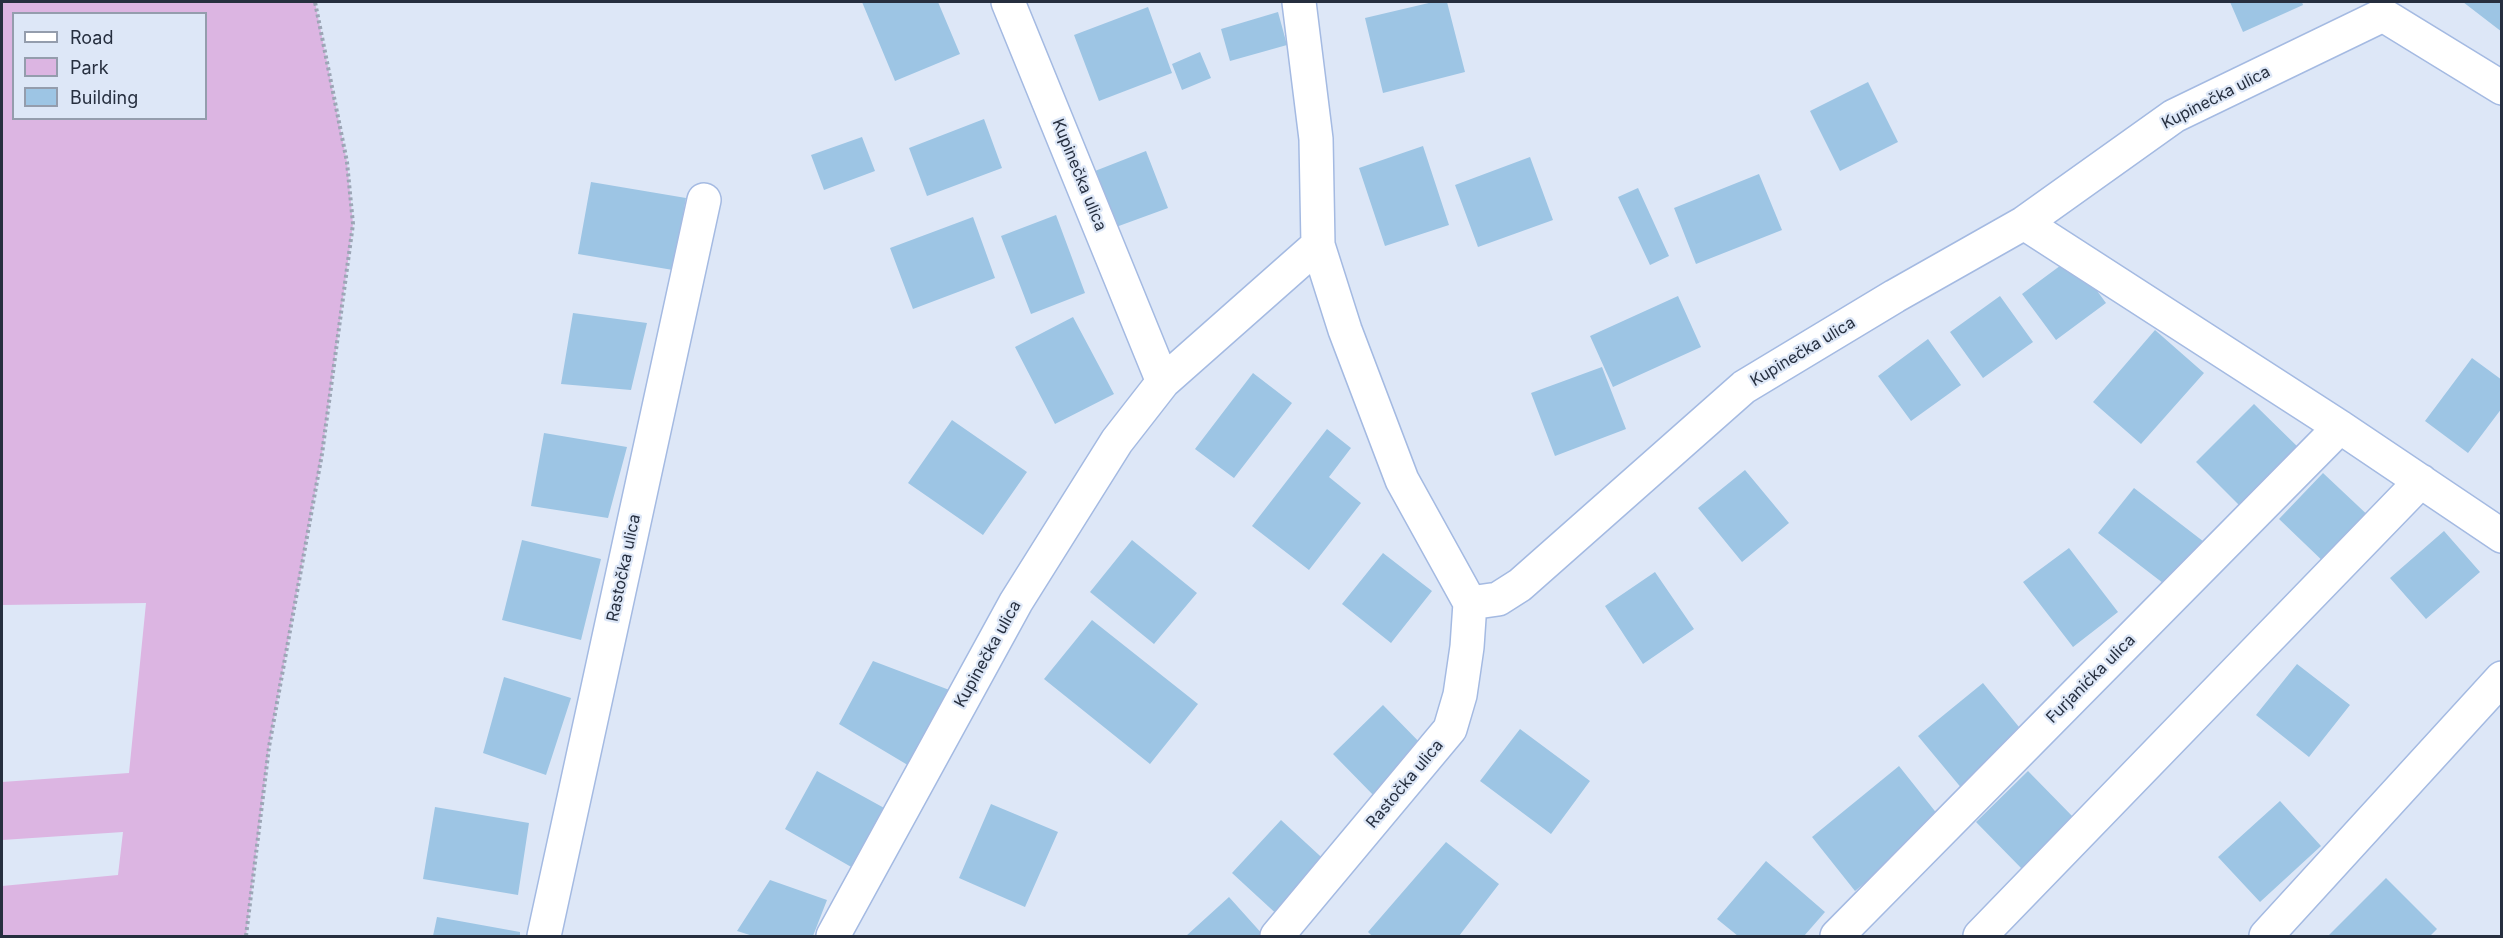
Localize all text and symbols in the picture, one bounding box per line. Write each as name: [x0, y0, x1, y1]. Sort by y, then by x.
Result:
legend: [12, 12, 207, 120]
text: Road: [70, 27, 113, 48]
text: Park: [70, 57, 109, 78]
street label: Kupinečka ulica: [2159, 62, 2273, 134]
text: Building: [70, 87, 138, 108]
street label: Kupinečka ulica: [1048, 116, 1110, 234]
street label: Kupinečka ulica: [1747, 313, 1859, 391]
street label: Rastočka ulica: [603, 513, 645, 623]
street label: Kupinečka ulica: [951, 597, 1025, 711]
street label: Furjanićka ulica: [2043, 631, 2139, 727]
street label: Rastočka ulica: [1363, 736, 1447, 832]

